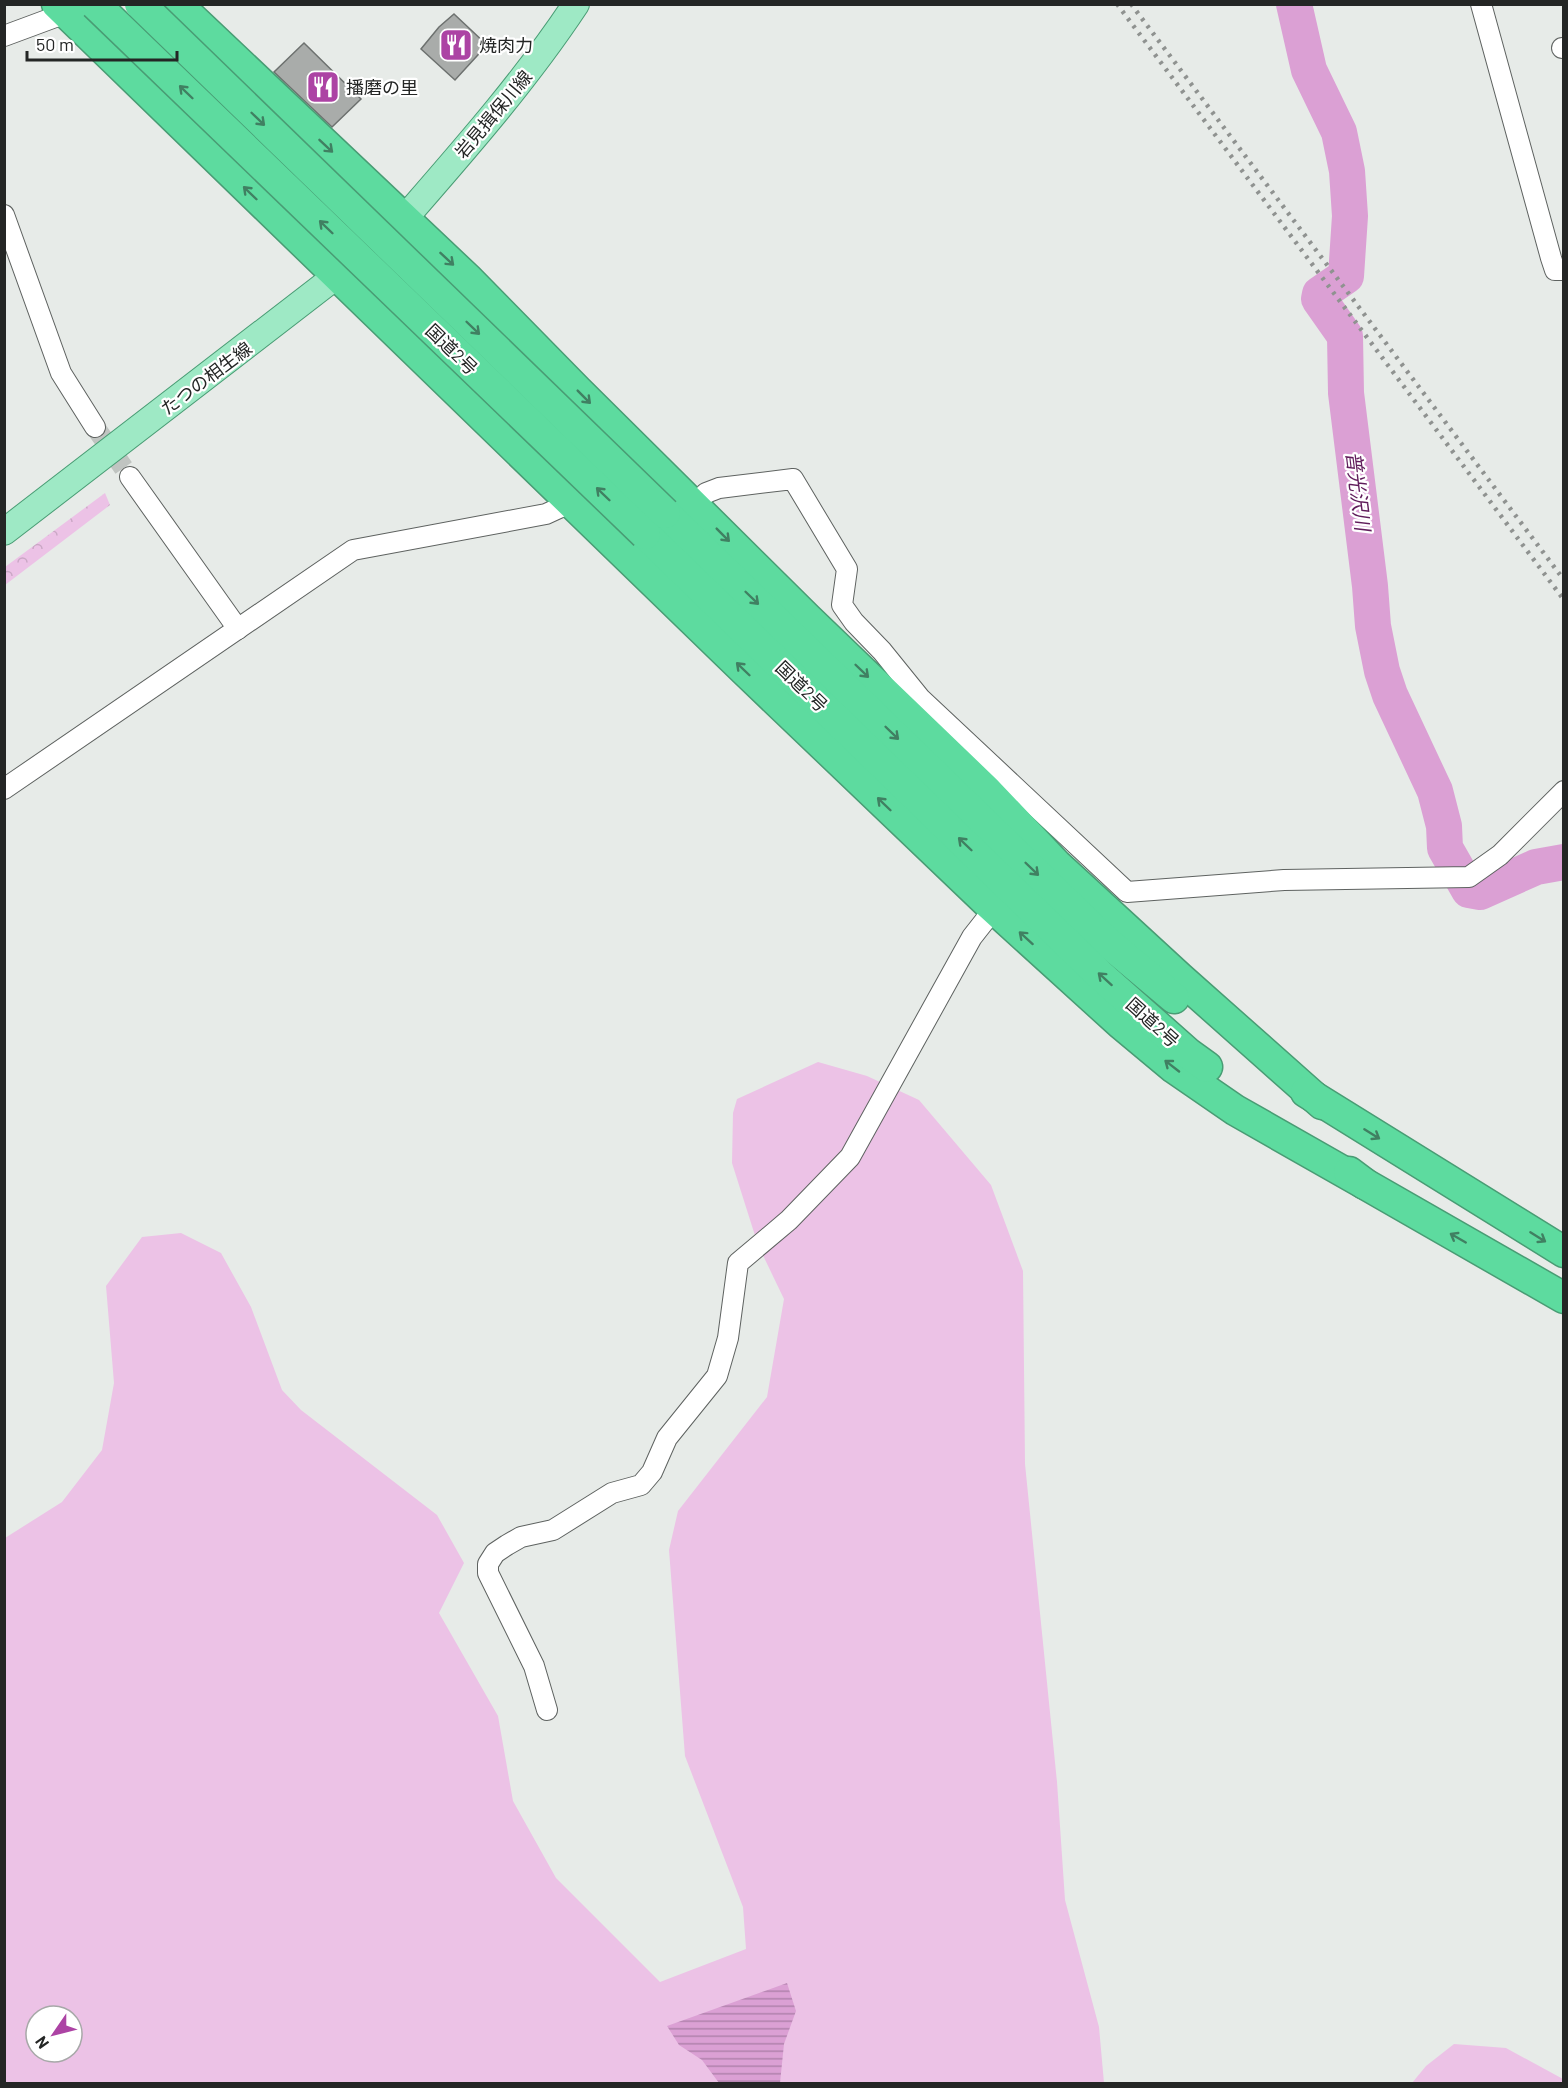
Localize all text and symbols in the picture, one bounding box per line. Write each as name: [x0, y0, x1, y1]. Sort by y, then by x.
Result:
scale bar: [27, 24, 177, 62]
restaurant icon: 焼肉力: [438, 27, 474, 63]
text: 50 m: [36, 33, 74, 55]
place label: 焼肉力: [479, 34, 533, 56]
street label: 岩見揖保川線: [450, 66, 536, 162]
restaurant icon: 播磨の里: [305, 69, 341, 105]
place label: 播磨の里: [346, 76, 418, 98]
one-way arrow: [178, 85, 193, 99]
one-way arrow: [250, 111, 265, 126]
one-way arrow: [319, 139, 334, 153]
one-way arrow: [243, 185, 258, 200]
one-way arrow: [319, 221, 334, 235]
one-way arrow: [439, 252, 454, 266]
street label: 国道2号: [421, 319, 483, 379]
one-way arrow: [465, 320, 480, 335]
street label: たつの相生線: [156, 337, 256, 419]
one-way arrow: [577, 390, 591, 405]
water label: 普光沢川: [1342, 450, 1376, 534]
one-way arrow: [595, 486, 610, 501]
one-way arrow: [715, 527, 730, 542]
one-way arrow: [744, 590, 759, 605]
street label: 国道2号: [771, 656, 833, 716]
one-way arrow: [736, 662, 751, 676]
one-way arrow: [855, 663, 870, 678]
one-way arrow: [884, 726, 899, 741]
one-way arrow: [877, 797, 892, 811]
one-way arrow: [957, 837, 972, 851]
one-way arrow: [1024, 862, 1039, 877]
one-way arrow: [1019, 931, 1034, 945]
one-way arrow: [1098, 972, 1113, 986]
street label: 国道2号: [1122, 993, 1184, 1051]
one-way arrow: [1165, 1060, 1181, 1073]
one-way arrow: [1363, 1129, 1380, 1141]
one-way arrow: [1529, 1231, 1546, 1243]
one-way arrow: [1450, 1232, 1467, 1244]
north arrow: [24, 2004, 84, 2064]
text: N: [30, 2033, 52, 2053]

